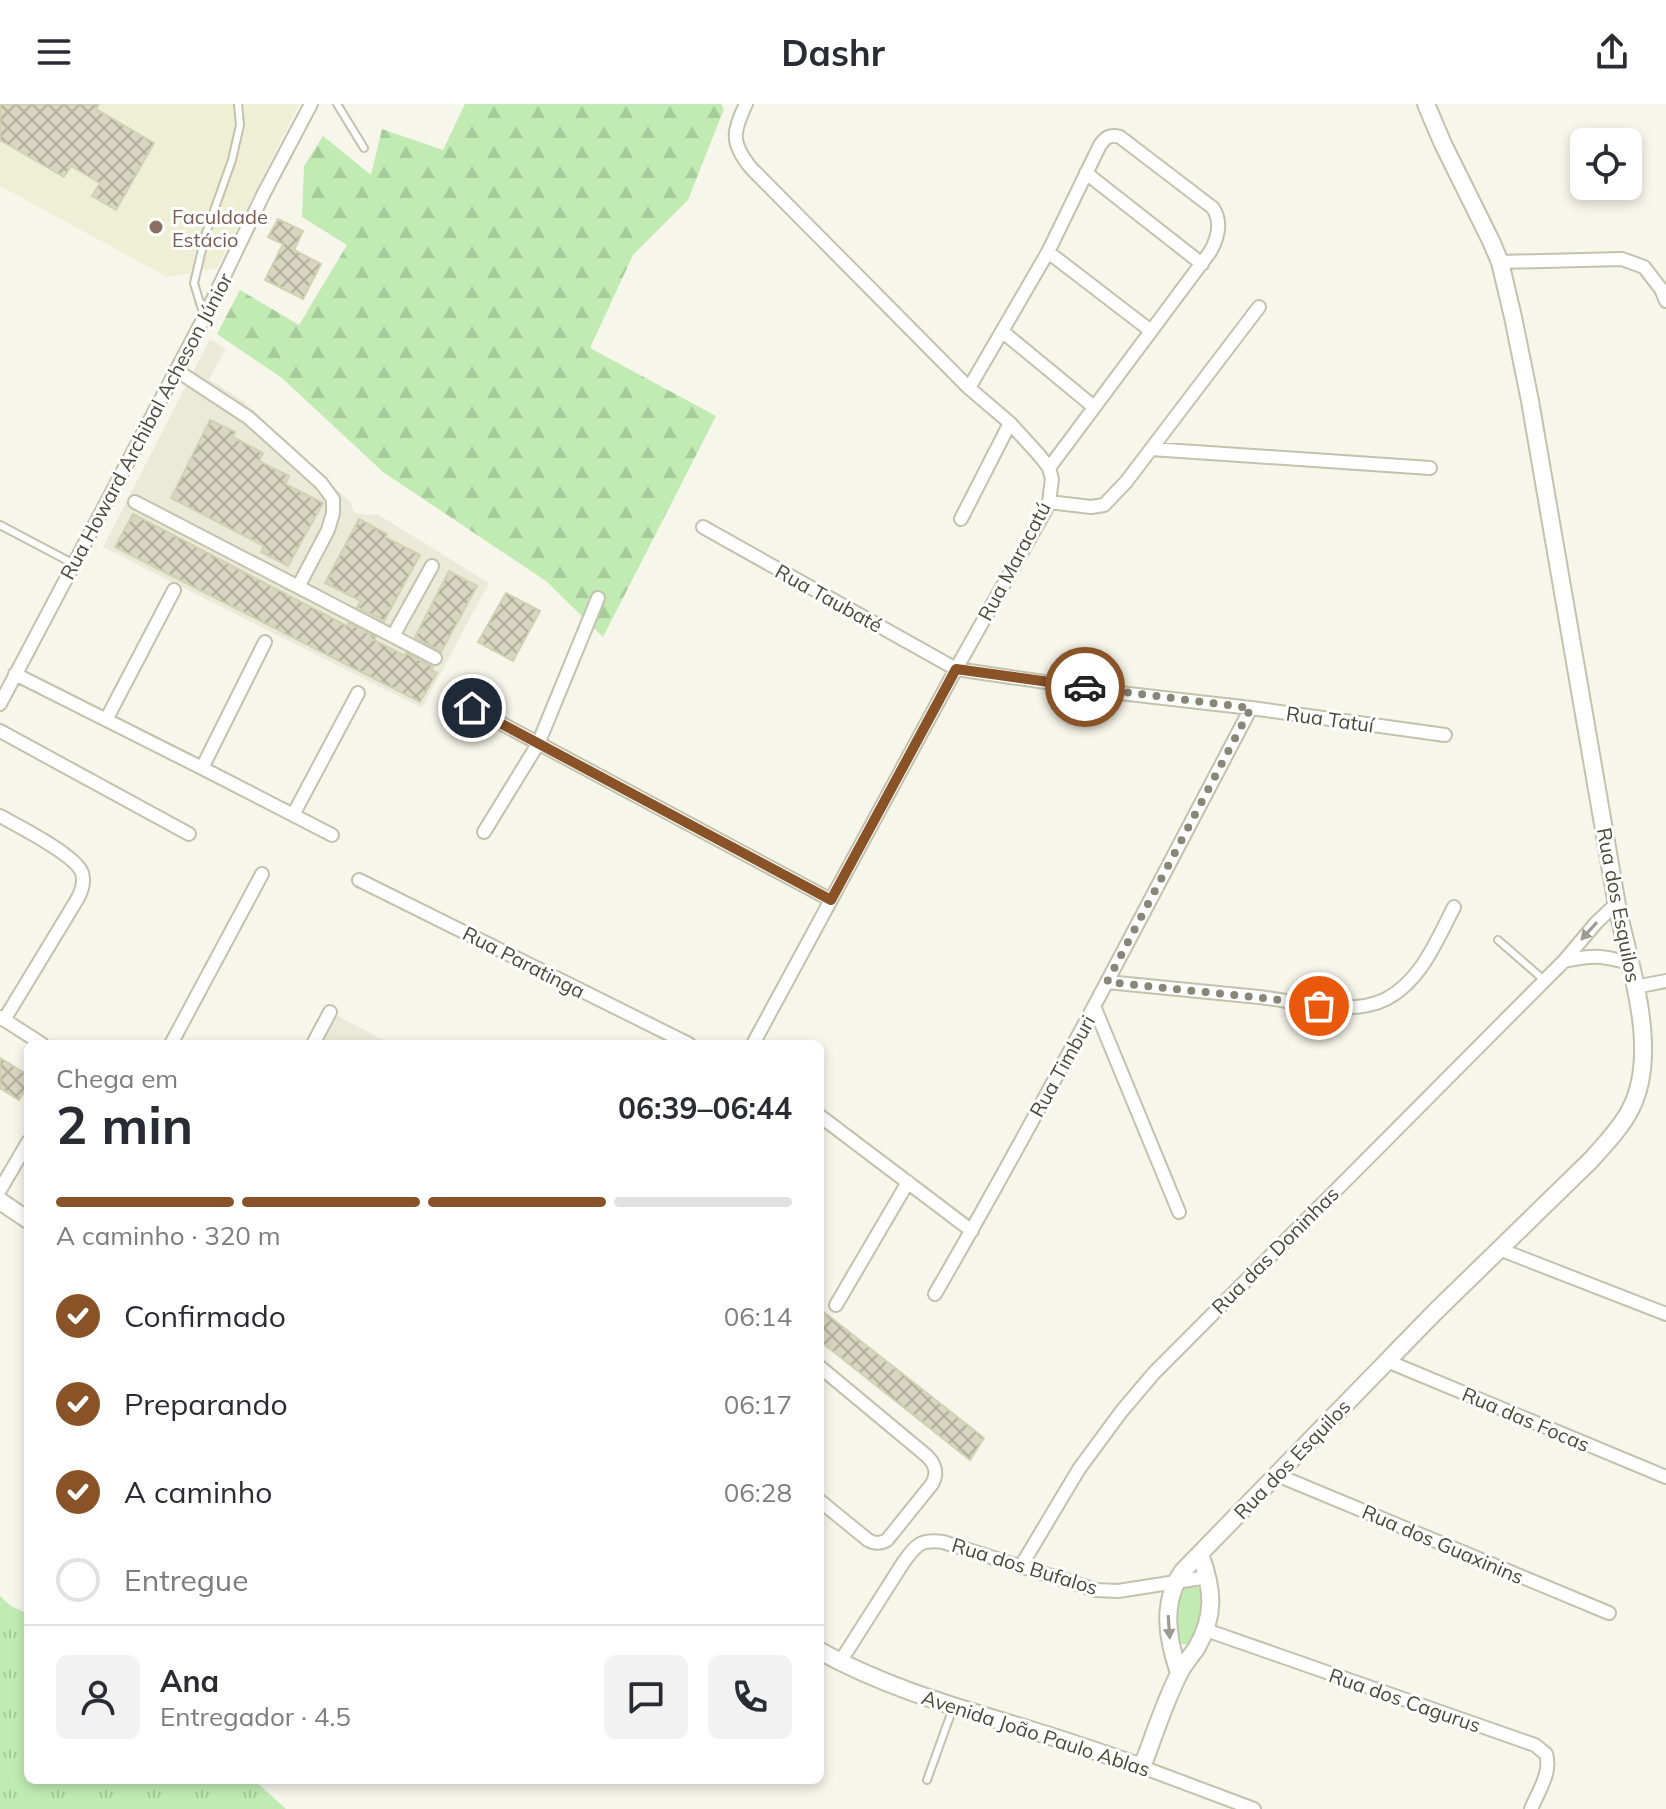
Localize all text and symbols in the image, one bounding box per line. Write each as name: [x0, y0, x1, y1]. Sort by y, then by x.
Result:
icon: menu: [32, 30, 76, 74]
text: Dashr: [781, 30, 885, 75]
icon: share: [1590, 30, 1634, 74]
map controls: [1570, 128, 1642, 200]
button: locate: [1570, 128, 1642, 200]
place label: Faculdade Estácio: [172, 204, 268, 252]
marker: Faculdade Estácio: [147, 218, 165, 236]
street label: Rua Howard Archibal Acheson Júnior: [54, 268, 238, 584]
street label: Rua Maracatú: [972, 497, 1056, 625]
street label: Rua Taubaté: [771, 558, 887, 638]
courier: [1045, 647, 1125, 727]
icon: car: [1063, 665, 1107, 709]
pin: [438, 674, 506, 742]
icon: home: [450, 686, 494, 730]
street label: Rua Tatuí: [1284, 700, 1377, 738]
street label: Rua dos Esquilos: [1592, 826, 1646, 984]
street label: Rua Paratinga: [459, 920, 589, 1004]
one-way arrow: [1580, 921, 1598, 941]
pin: [1285, 972, 1353, 1040]
icon: bag: [1297, 984, 1341, 1028]
street label: Rua Timburi: [1024, 1011, 1100, 1121]
text: Chega em: [56, 1062, 178, 1095]
text: 06:39–06:44: [618, 1089, 792, 1127]
text: 2 min: [56, 1092, 193, 1157]
street label: Rua das Doninhas: [1206, 1181, 1344, 1319]
text: A caminho · 320 m: [56, 1219, 281, 1252]
icon: check: [56, 1294, 100, 1338]
text: Confirmado: [124, 1297, 286, 1335]
text: 06:14: [724, 1300, 792, 1333]
street label: Rua das Focas: [1459, 1381, 1593, 1457]
icon: check: [56, 1382, 100, 1426]
text: Preparando: [124, 1385, 288, 1423]
text: 06:17: [724, 1388, 792, 1421]
street label: Rua dos Esquilos: [1228, 1394, 1356, 1524]
icon: check: [56, 1470, 100, 1514]
text: A caminho: [124, 1473, 272, 1511]
text: 06:28: [724, 1476, 792, 1509]
street label: Rua dos Guaxinins: [1359, 1499, 1527, 1589]
street label: Rua dos Bufalos: [949, 1532, 1101, 1600]
text: Entregue: [124, 1561, 248, 1599]
one-way arrow: [1163, 1614, 1176, 1639]
button: person: [56, 1655, 140, 1739]
button: chat: [604, 1655, 688, 1739]
button: phone: [708, 1655, 792, 1739]
text: Ana: [160, 1662, 219, 1700]
street label: Rua dos Cagurus: [1326, 1662, 1484, 1738]
street label: Avenida João Paulo Ablas: [919, 1684, 1153, 1782]
text: Entregador · 4.5: [160, 1700, 351, 1733]

